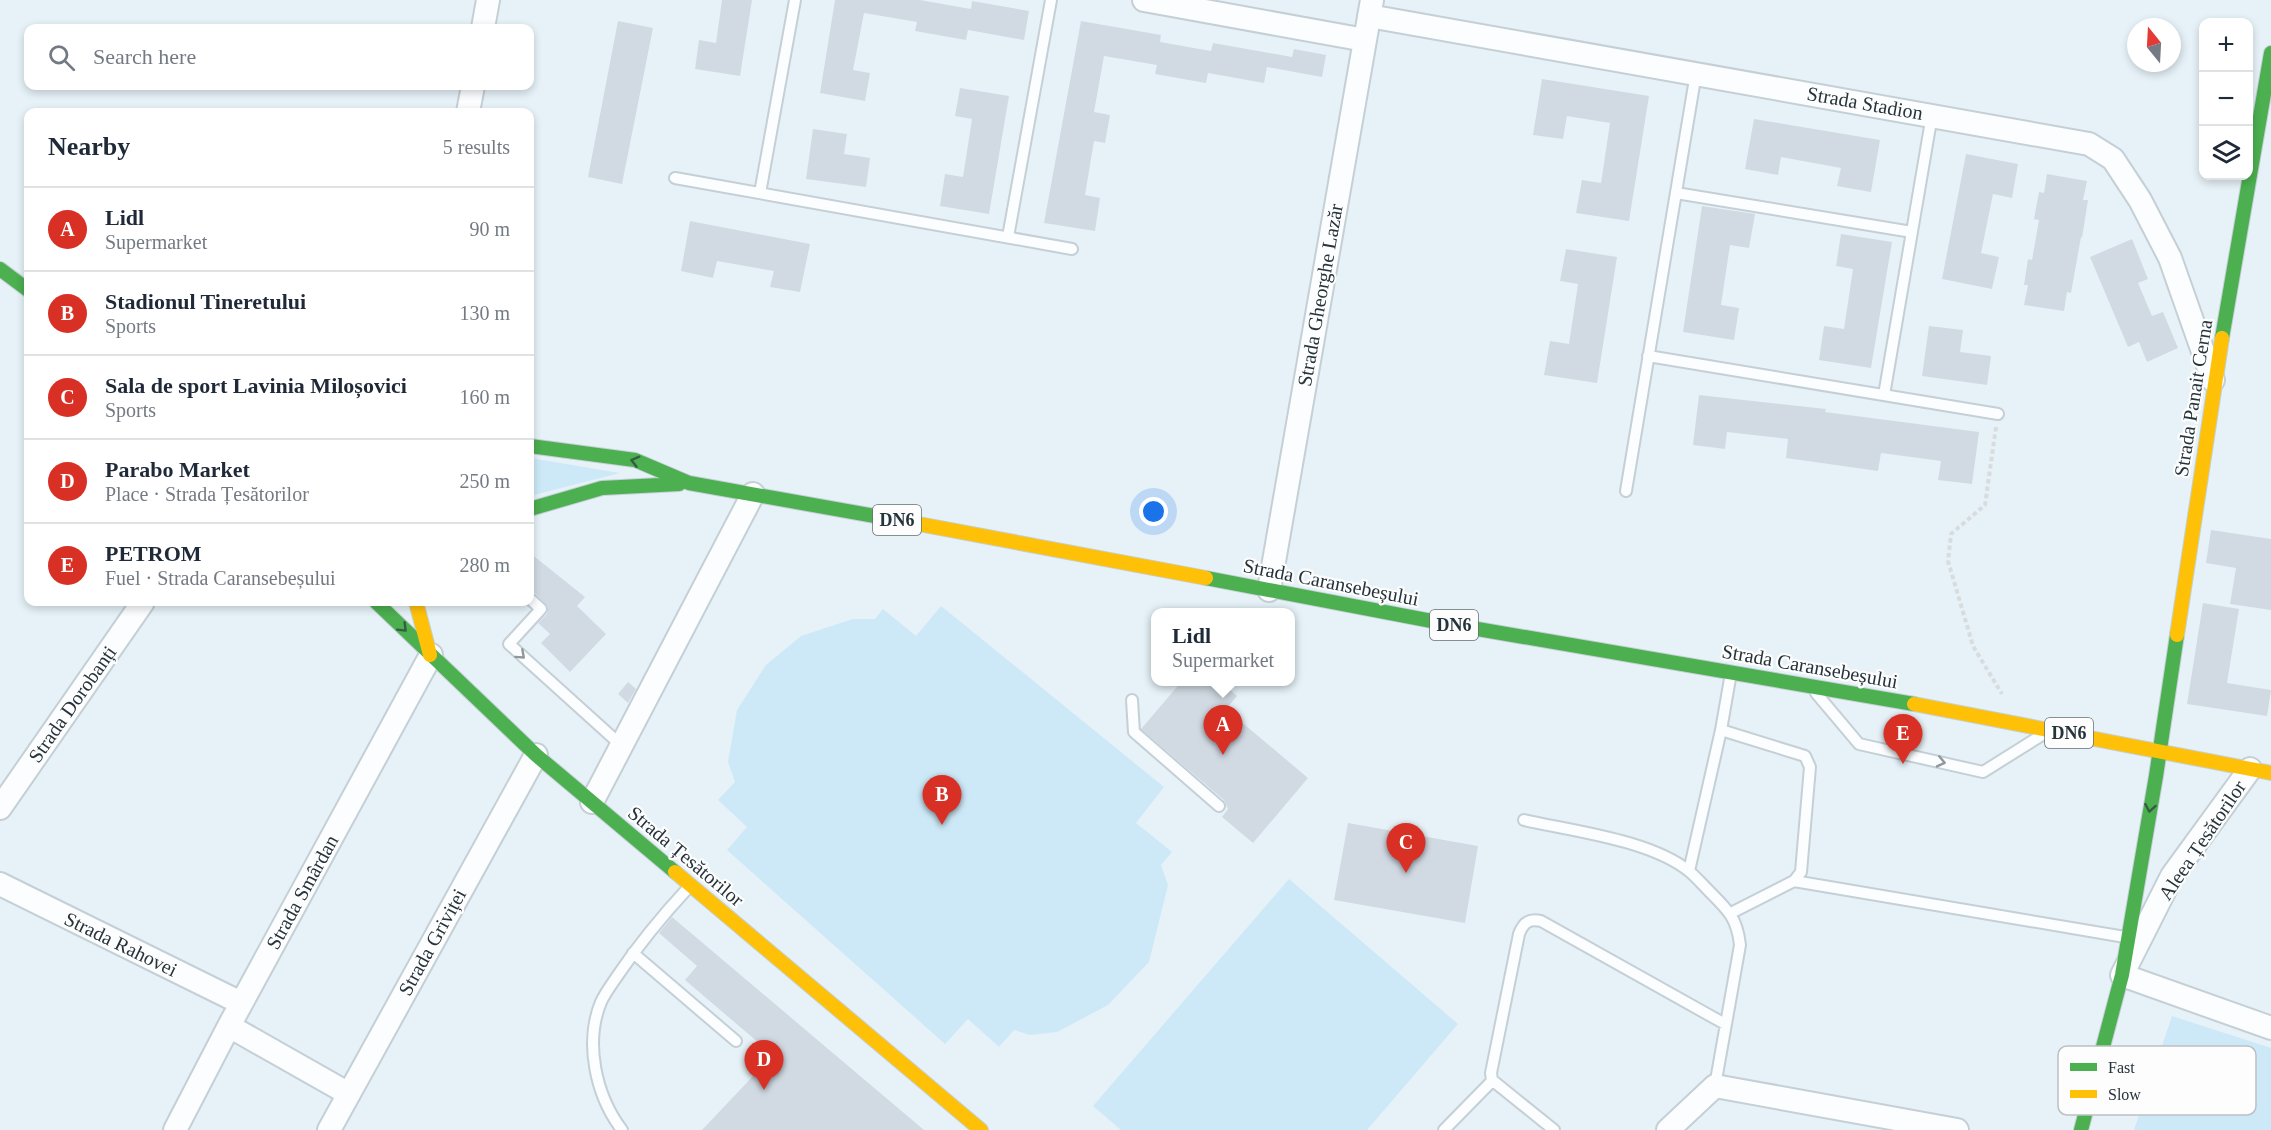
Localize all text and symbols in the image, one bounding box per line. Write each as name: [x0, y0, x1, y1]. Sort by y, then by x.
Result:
north arrow: [2127, 18, 2181, 72]
map controls: [2199, 18, 2253, 180]
button: +: [2199, 18, 2253, 72]
search box: [24, 24, 534, 90]
icon: search: [45, 41, 78, 74]
text: Search here: [93, 44, 196, 69]
button: −: [2199, 72, 2253, 126]
street label: Strada Stadion: [1805, 82, 1925, 124]
button: layers: [2199, 126, 2253, 180]
text: Nearby: [48, 132, 130, 161]
text: 5 results: [443, 136, 510, 158]
street label: Strada Gheorghe Lazăr: [1293, 202, 1348, 388]
text: Lidl: [105, 205, 144, 230]
text: A: [60, 218, 75, 240]
text: 90 m: [469, 218, 510, 240]
text: Supermarket: [105, 231, 207, 253]
text: Stadionul Tineretului: [105, 289, 306, 314]
text: B: [61, 302, 74, 324]
text: 130 m: [459, 302, 510, 324]
text: Sports: [105, 315, 156, 337]
street label: Strada Panait Cerna: [2170, 318, 2216, 478]
text: Sala de sport Lavinia Miloșovici: [105, 373, 407, 398]
text: C: [60, 386, 75, 408]
text: 160 m: [459, 386, 510, 408]
text: Sports: [105, 399, 156, 421]
one-way arrow: [630, 456, 640, 469]
text: Parabo Market: [105, 457, 250, 482]
text: D: [60, 470, 75, 492]
text: 250 m: [459, 470, 510, 492]
text: Place · Strada Țesătorilor: [105, 483, 309, 505]
your location: [1139, 497, 1168, 526]
road number: DN6: [873, 505, 921, 535]
text: PETROM: [105, 541, 202, 566]
text: E: [61, 554, 74, 576]
text: 280 m: [459, 554, 510, 576]
street label: Strada Caransebeșului: [1241, 554, 1421, 611]
text: Fuel · Strada Caransebeșului: [105, 567, 336, 589]
popup: [1151, 608, 1295, 686]
road number: DN6: [1430, 610, 1478, 640]
one-way arrow: [396, 621, 407, 632]
text: Lidl: [1172, 623, 1211, 648]
street label: Strada Caransebeșului: [1720, 640, 1900, 693]
street label: Strada Dorobanți: [24, 641, 121, 767]
one-way arrow: [514, 648, 525, 659]
text: Supermarket: [1172, 649, 1274, 671]
pin: A: [1204, 706, 1242, 755]
pin: E: [1884, 714, 1922, 764]
road number: DN6: [2045, 718, 2093, 748]
one-way arrow: [1935, 755, 1945, 768]
pin: B: [922, 776, 962, 825]
street label: Aleea Țesătorilor: [2154, 776, 2251, 904]
street label: Strada Țesătorilor: [623, 801, 748, 912]
one-way arrow: [2145, 803, 2157, 813]
pin: C: [1386, 824, 1426, 873]
street label: Strada Smârdan: [262, 831, 342, 953]
street label: Strada Griviței: [394, 885, 471, 1000]
street label: Strada Rahovei: [61, 907, 181, 981]
pin: D: [744, 1040, 783, 1090]
legend: [2058, 1046, 2256, 1115]
text: Fast: [2108, 1059, 2135, 1076]
text: Slow: [2108, 1086, 2141, 1103]

